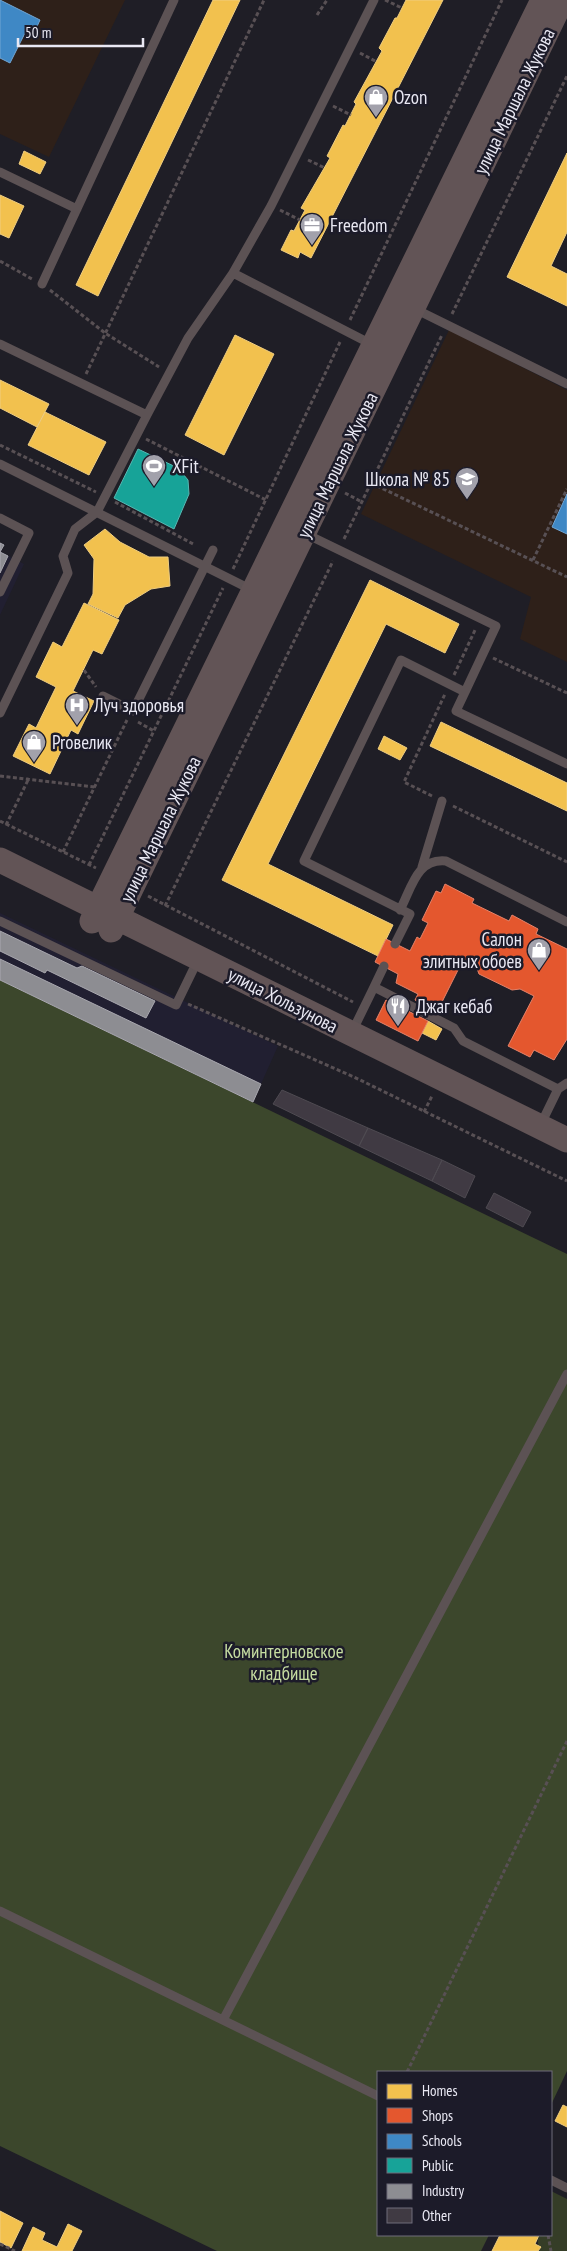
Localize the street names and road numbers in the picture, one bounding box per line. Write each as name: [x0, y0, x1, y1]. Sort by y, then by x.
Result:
street label: улица Маршала Жукова: [468, 24, 560, 178]
street label: улица Маршала Жукова: [291, 388, 383, 542]
street label: улица Маршала Жукова: [114, 752, 206, 906]
street label: улица Хользунова: [224, 962, 342, 1038]

